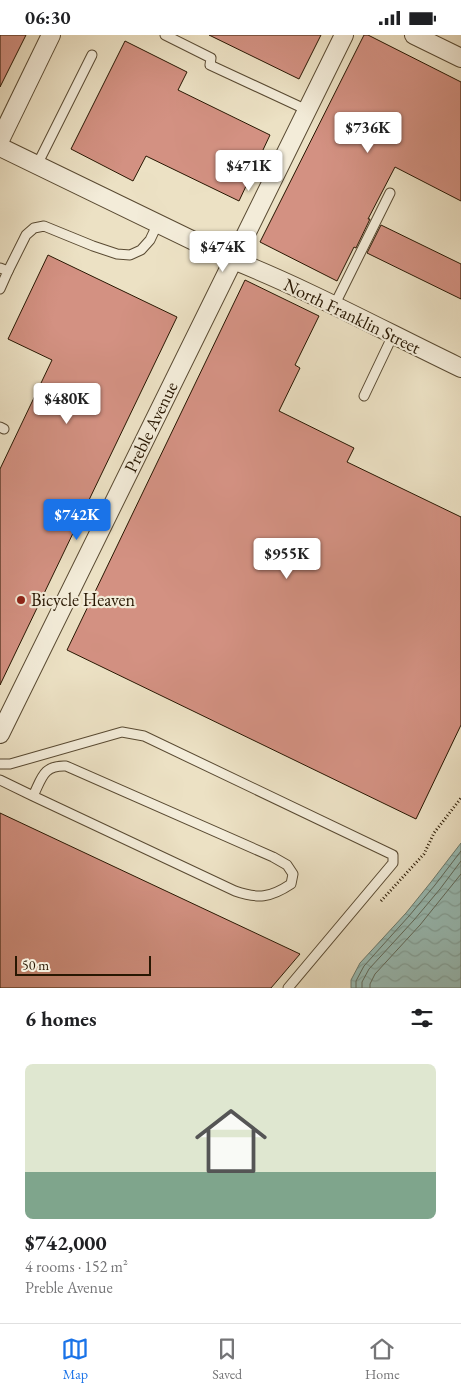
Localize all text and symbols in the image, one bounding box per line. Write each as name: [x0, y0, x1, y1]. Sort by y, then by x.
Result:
text: 06:30: [25, 5, 71, 30]
pin: $736K: [333, 111, 403, 154]
text: $736K: [346, 117, 390, 138]
pin: $471K: [214, 149, 284, 192]
text: $471K: [227, 155, 271, 176]
pin: $474K: [188, 231, 258, 273]
text: $474K: [201, 236, 245, 257]
street label: North Franklin Street: [280, 272, 425, 359]
street label: Preble Avenue: [119, 377, 182, 476]
pin: $480K: [32, 383, 102, 425]
text: $480K: [45, 388, 89, 409]
pin: $742K: [42, 499, 112, 541]
text: $742K: [55, 504, 99, 525]
pin: $955K: [252, 537, 322, 580]
text: $955K: [265, 543, 309, 564]
place label: Bicycle Heaven: [31, 588, 136, 611]
marker: Bicycle Heaven: [15, 594, 27, 606]
scale bar: [15, 953, 151, 976]
text: 50 m: [22, 956, 49, 974]
icon: filters: [408, 1004, 436, 1032]
text: 6 homes: [25, 1005, 97, 1032]
icon: home: [186, 1096, 276, 1186]
text: $742,000: [25, 1229, 107, 1256]
text: 4 rooms · 152 m²: [25, 1256, 128, 1277]
text: Preble Avenue: [25, 1277, 113, 1298]
tab: Map: [61, 1335, 89, 1383]
tab: Saved: [212, 1335, 242, 1383]
tab: Home: [365, 1335, 400, 1383]

